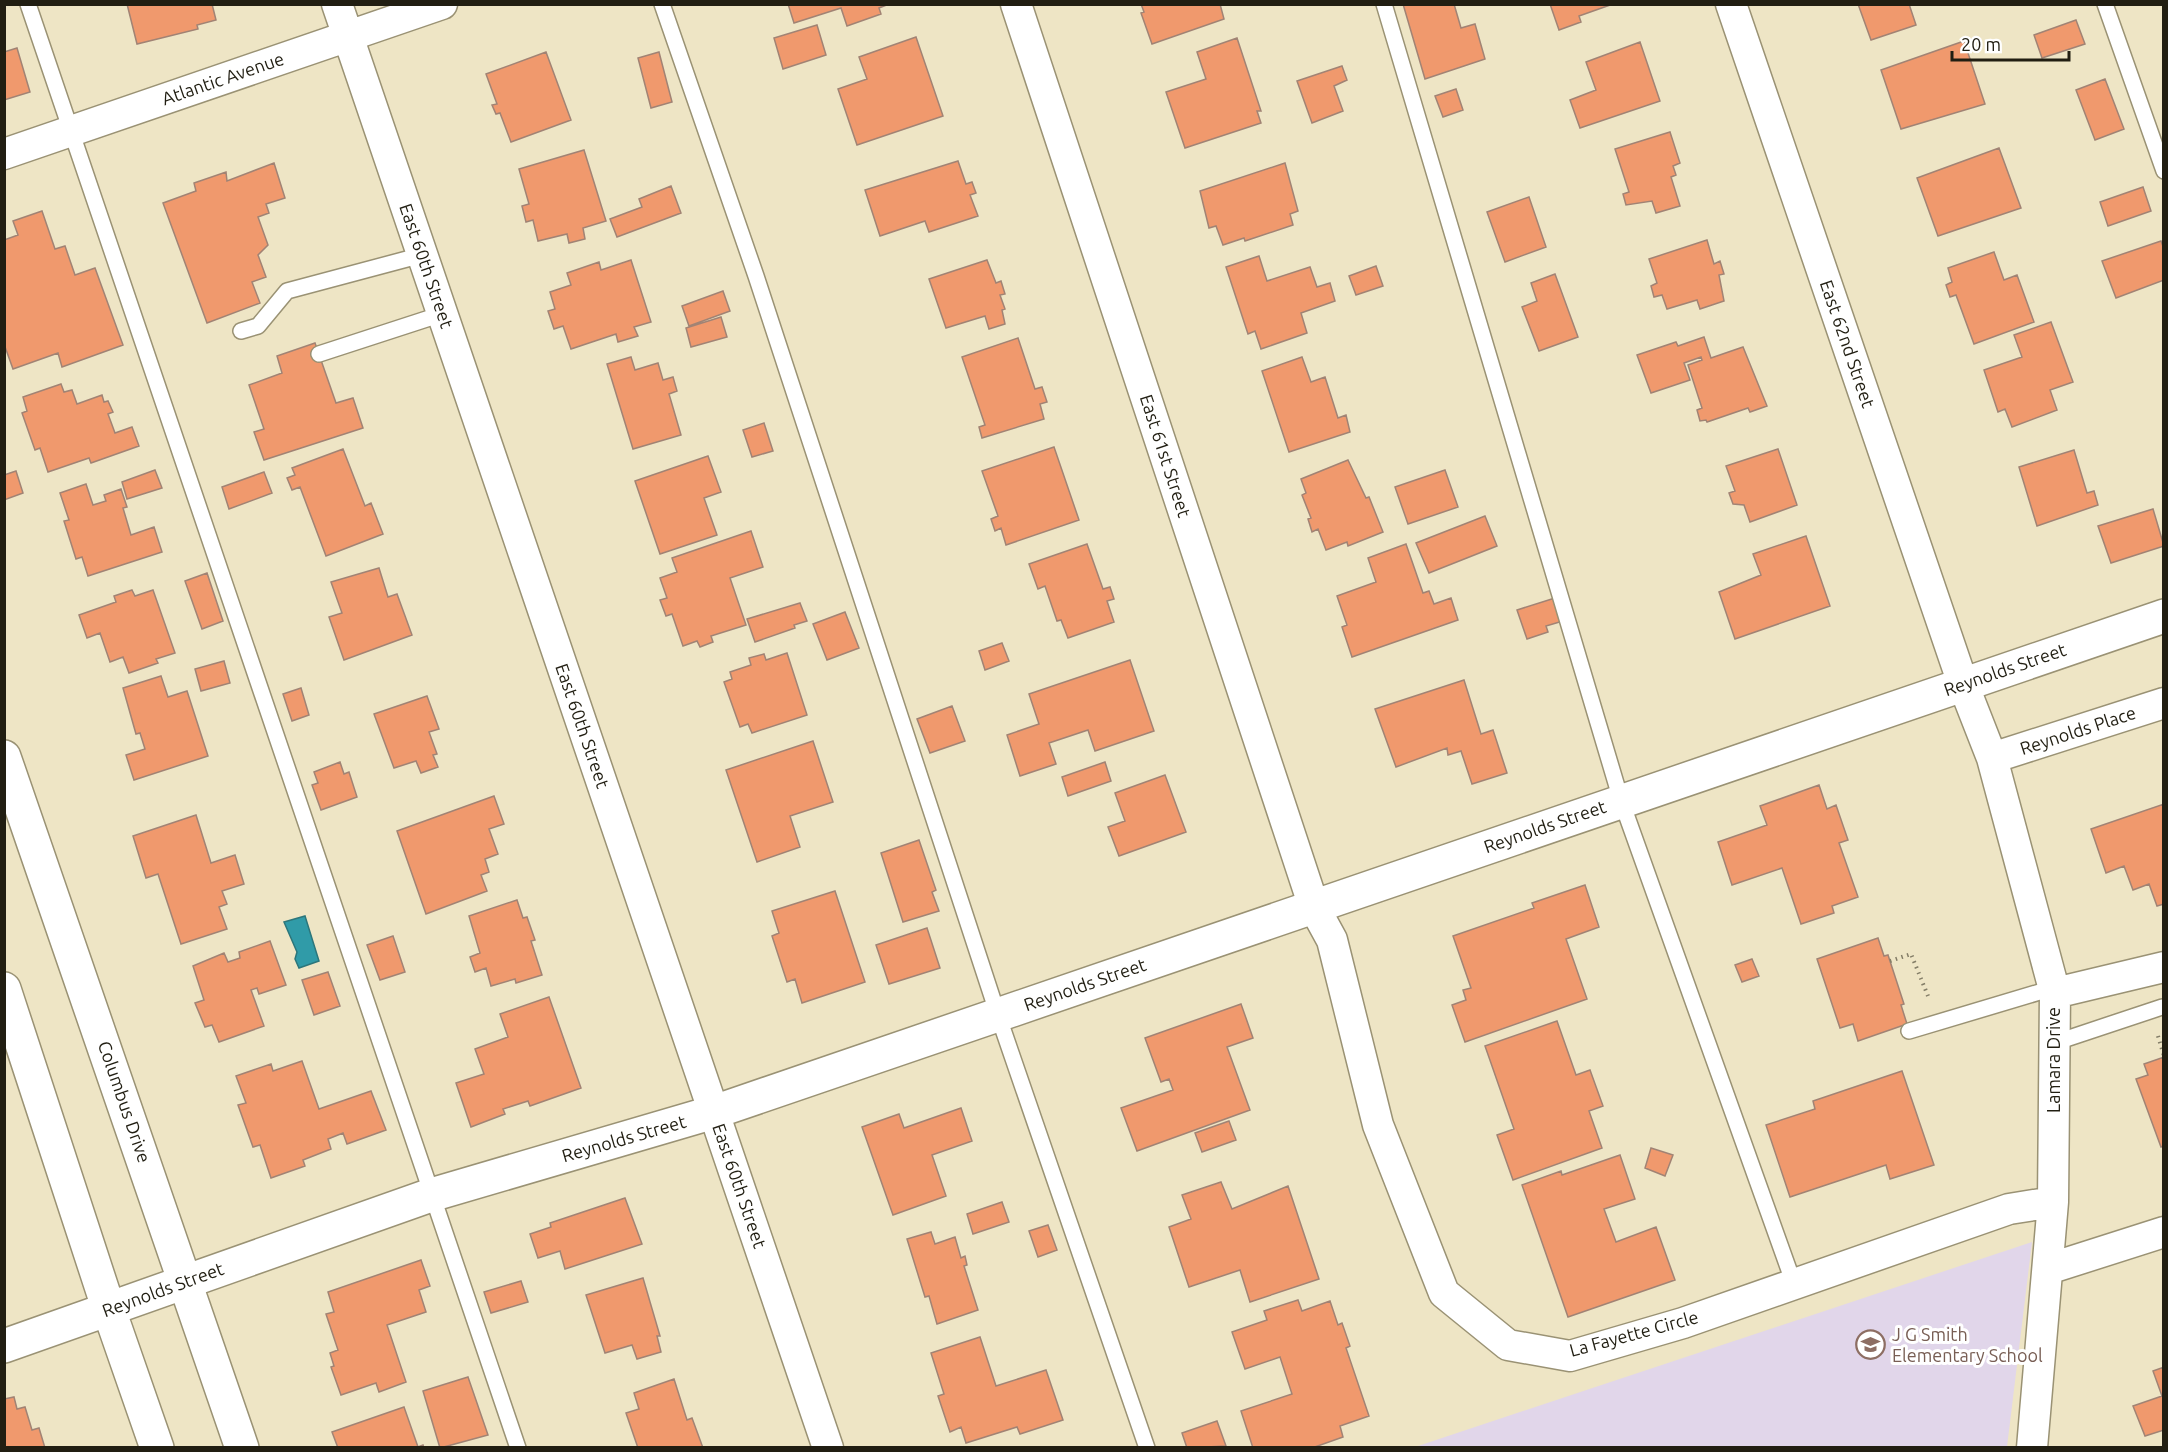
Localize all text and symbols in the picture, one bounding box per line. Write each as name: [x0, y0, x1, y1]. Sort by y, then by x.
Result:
scale bar: [1952, 24, 2069, 62]
text: 20 m: [1961, 34, 2001, 54]
street label: Atlantic Avenue: [159, 48, 286, 108]
street label: East 60th Street: [396, 201, 458, 331]
street label: East 62nd Street: [1817, 277, 1879, 410]
street label: East 61st Street: [1137, 392, 1195, 520]
street label: Reynolds Street: [1941, 639, 2068, 699]
street label: East 60th Street: [552, 661, 614, 791]
street label: Reynolds Place: [2017, 702, 2138, 758]
street label: Reynolds Street: [1481, 796, 1608, 856]
street label: Reynolds Street: [1021, 954, 1148, 1014]
street label: Lamara Drive: [2043, 1007, 2063, 1113]
street label: Columbus Drive: [95, 1038, 155, 1165]
street label: Reynolds Street: [559, 1111, 688, 1165]
street label: East 60th Street: [709, 1121, 771, 1251]
street label: Reynolds Street: [99, 1258, 226, 1320]
street label: La Fayette Circle: [1567, 1306, 1700, 1360]
place label: J G Smith Elementary School: [1892, 1324, 2043, 1365]
school or university icon: J G Smith Elementary School: [1855, 1329, 1887, 1361]

